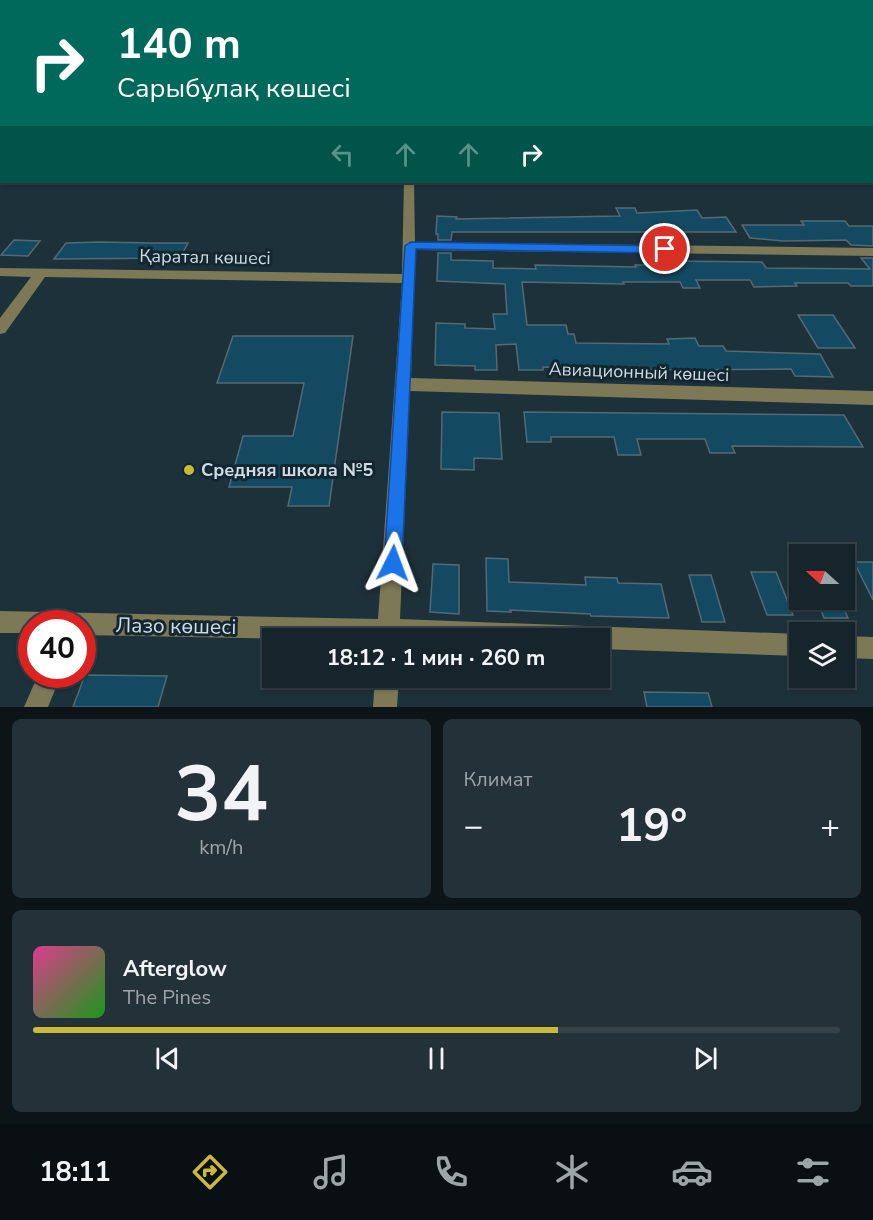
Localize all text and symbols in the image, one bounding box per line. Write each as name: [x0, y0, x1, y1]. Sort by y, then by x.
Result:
text: 140 m: [117, 16, 241, 73]
icon: right: [18, 24, 96, 102]
text: Сарыбұлақ көшесі: [117, 70, 351, 107]
icon: left: [326, 138, 359, 171]
icon: ahead: [389, 138, 422, 171]
icon: ahead: [452, 138, 485, 171]
icon: right: [515, 138, 548, 171]
pin: [639, 223, 690, 274]
icon: arrive: [648, 232, 681, 265]
street label: Қаратал көшесі: [139, 244, 271, 270]
street label: Авиационный көшесі: [548, 357, 730, 387]
place label: Средняя школа №5: [201, 458, 373, 482]
marker: Средняя школа №5: [182, 463, 196, 477]
position arrow: [361, 531, 425, 595]
north arrow: [789, 544, 855, 610]
map controls: [789, 544, 855, 688]
speed limit sign: 40: [18, 610, 96, 688]
street label: Лазо көшесі: [115, 611, 237, 641]
button: layers: [789, 622, 855, 688]
text: 18:12 · 1 мин · 260 m: [327, 643, 545, 673]
text: 34: [174, 741, 268, 848]
text: Климат: [464, 766, 532, 793]
text: 19°: [616, 796, 687, 857]
text: −: [464, 804, 483, 849]
text: +: [820, 804, 840, 849]
text: km/h: [199, 834, 243, 861]
text: Afterglow: [123, 954, 227, 984]
text: The Pines: [123, 984, 211, 1011]
icon: previous: [151, 1042, 184, 1075]
icon: pause: [420, 1042, 453, 1075]
icon: next: [689, 1042, 722, 1075]
icon: directions: [189, 1151, 231, 1193]
icon: music: [310, 1151, 352, 1193]
icon: phone: [430, 1151, 472, 1193]
icon: climate: [551, 1151, 593, 1193]
icon: car: [671, 1151, 713, 1193]
icon: filters: [792, 1151, 834, 1193]
text: 18:11: [39, 1154, 111, 1191]

